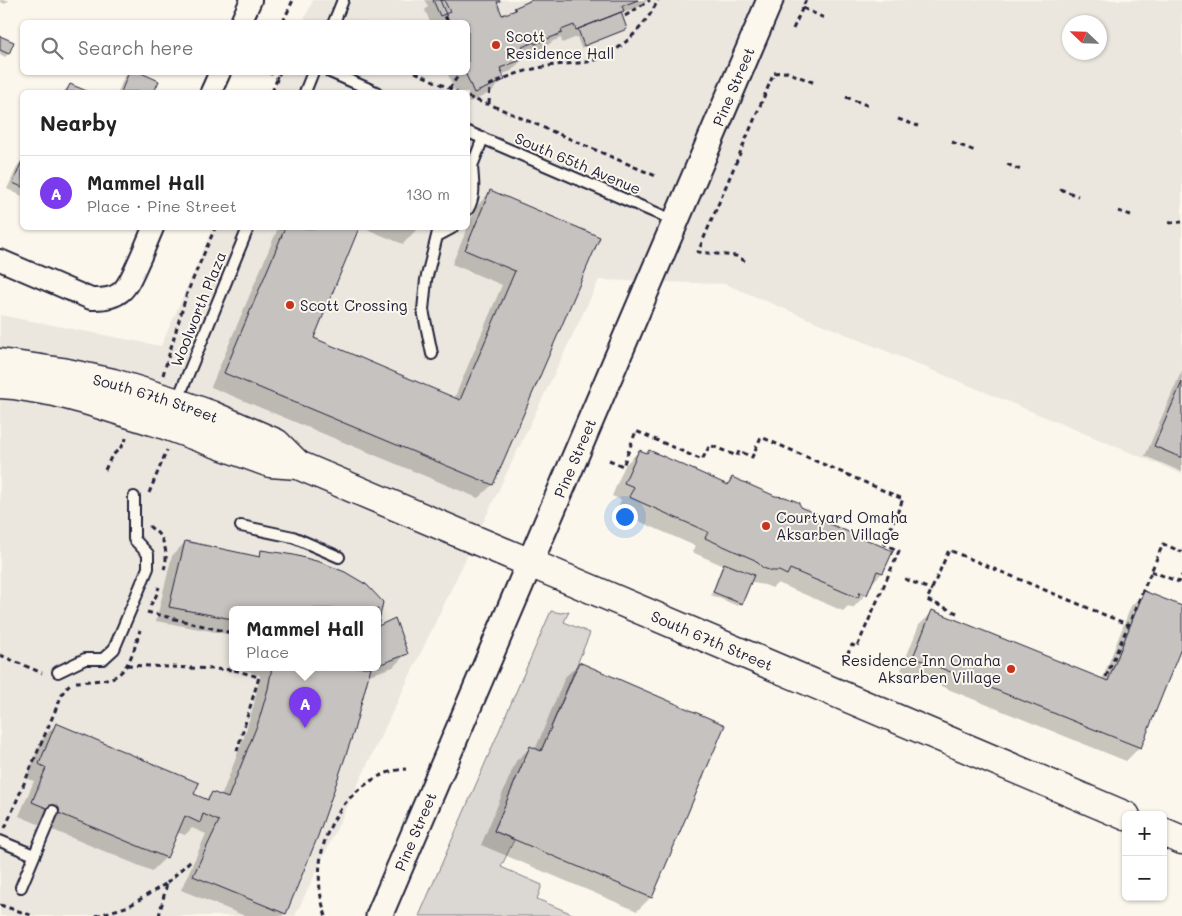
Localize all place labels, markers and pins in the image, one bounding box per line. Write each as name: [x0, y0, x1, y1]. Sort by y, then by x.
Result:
place label: Scott Residence Hall: [506, 26, 614, 63]
marker: Scott Residence Hall: [490, 39, 502, 51]
place label: Scott Crossing: [300, 295, 408, 315]
marker: Scott Crossing: [284, 299, 296, 311]
place label: Courtyard Omaha Aksarben Village: [776, 507, 908, 544]
marker: Courtyard Omaha Aksarben Village: [760, 520, 772, 532]
place label: Residence Inn Omaha Aksarben Village: [841, 650, 1001, 687]
marker: Residence Inn Omaha Aksarben Village: [1005, 663, 1017, 675]
pin: A: [289, 687, 321, 728]

